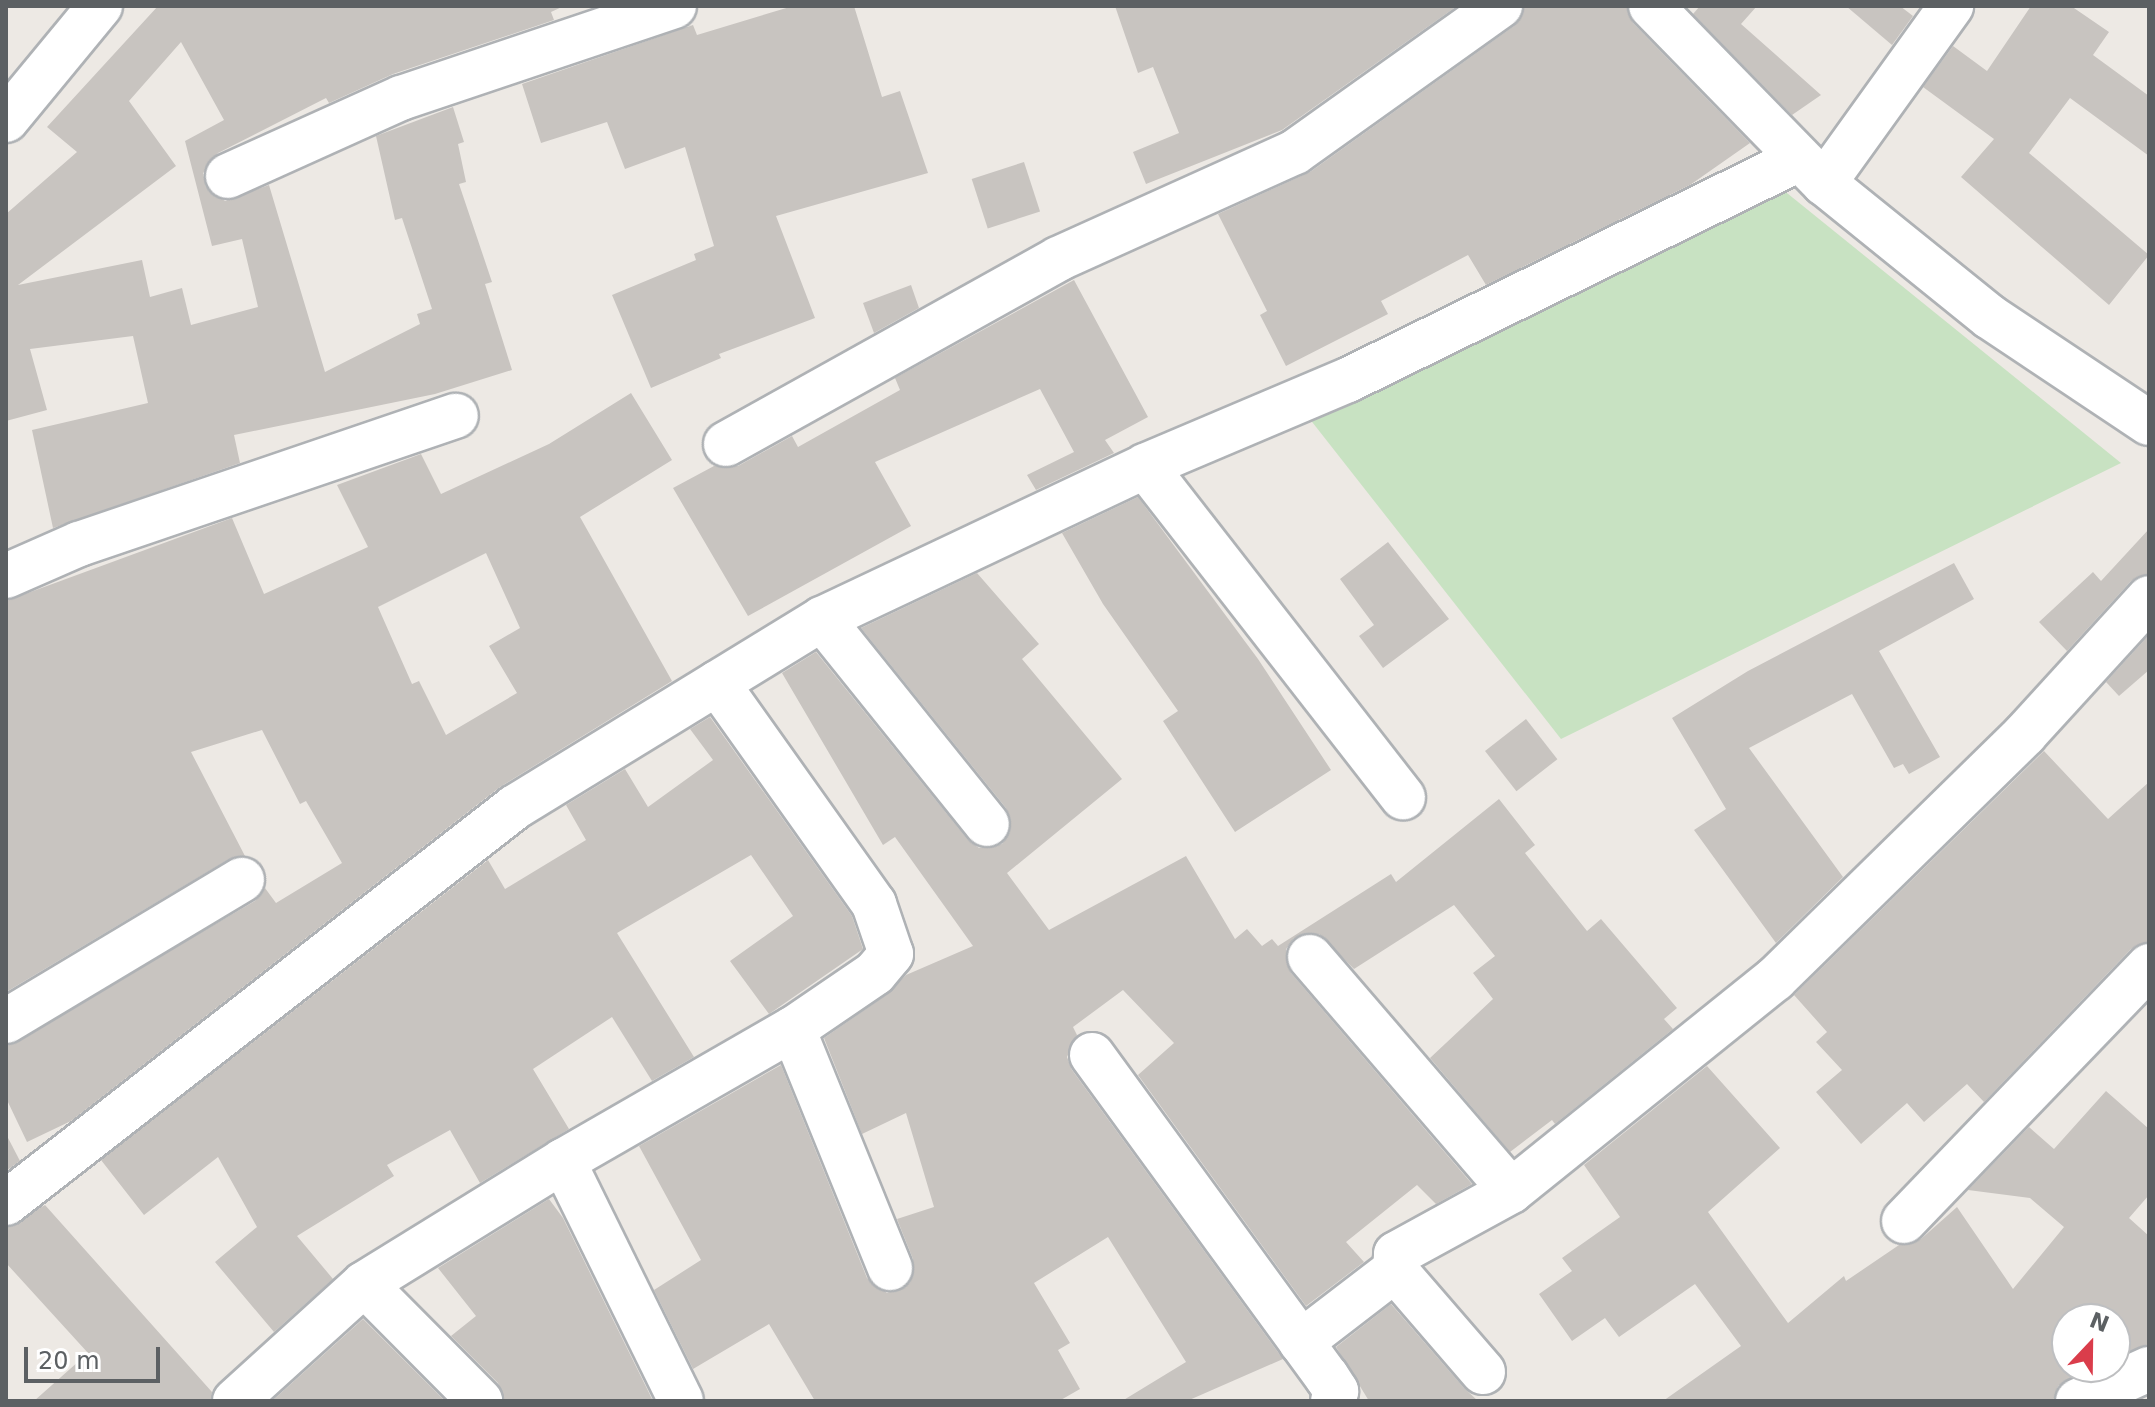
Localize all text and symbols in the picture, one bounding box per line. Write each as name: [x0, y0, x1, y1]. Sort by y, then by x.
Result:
north arrow: [2051, 1303, 2131, 1383]
text: N: [2086, 1307, 2113, 1337]
scale bar: [28, 1331, 164, 1381]
text: 20 m: [38, 1347, 100, 1375]

